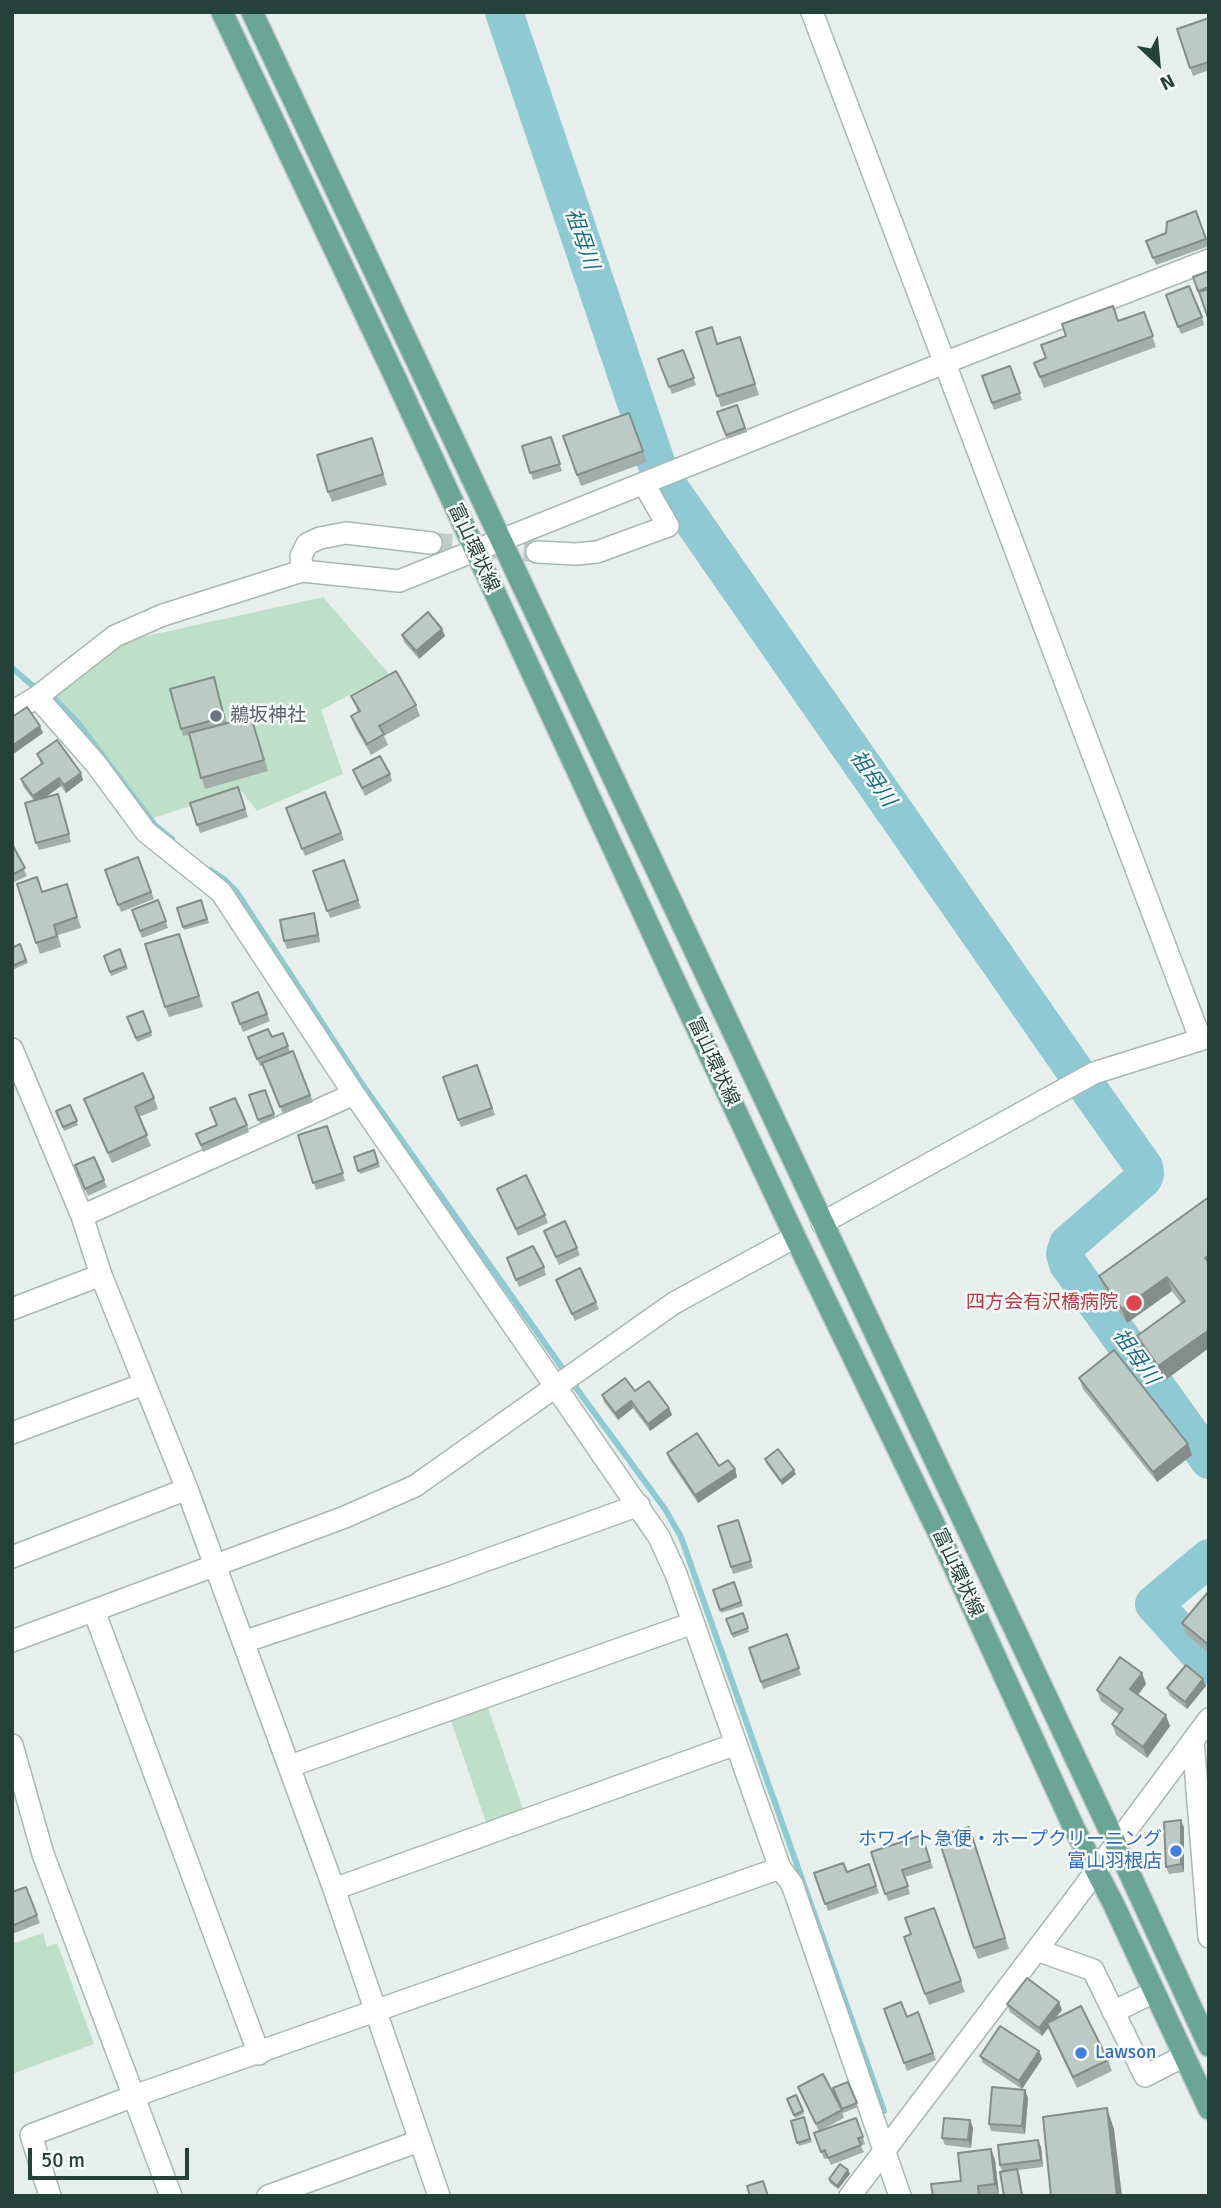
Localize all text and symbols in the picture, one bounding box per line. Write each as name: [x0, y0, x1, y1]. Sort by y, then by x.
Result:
north arrow: [1123, 28, 1193, 98]
text: N: [1156, 68, 1178, 96]
water label: 祖母川: [559, 205, 603, 273]
street label: 富山環状線: [443, 500, 503, 596]
place label: 鵜坂神社: [230, 705, 306, 727]
marker: 鵜坂神社: [208, 708, 224, 724]
water label: 祖母川: [844, 746, 900, 812]
street label: 富山環状線: [683, 1014, 743, 1110]
place label: 四方会有沢橋病院: [966, 1292, 1118, 1314]
marker: 四方会有沢橋病院: [1124, 1293, 1144, 1313]
water label: 祖母川: [1106, 1324, 1164, 1390]
street label: 富山環状線: [927, 1525, 987, 1621]
place label: ホワイト急便・ホープクリーニング 富山羽根店: [858, 1829, 1162, 1873]
marker: ホワイト急便・ホープクリーニング 富山羽根店: [1168, 1843, 1184, 1859]
place label: Lawson: [1095, 2042, 1156, 2064]
marker: Lawson: [1073, 2045, 1089, 2061]
scale bar: [32, 2134, 192, 2178]
text: 50 m: [41, 2147, 85, 2173]

